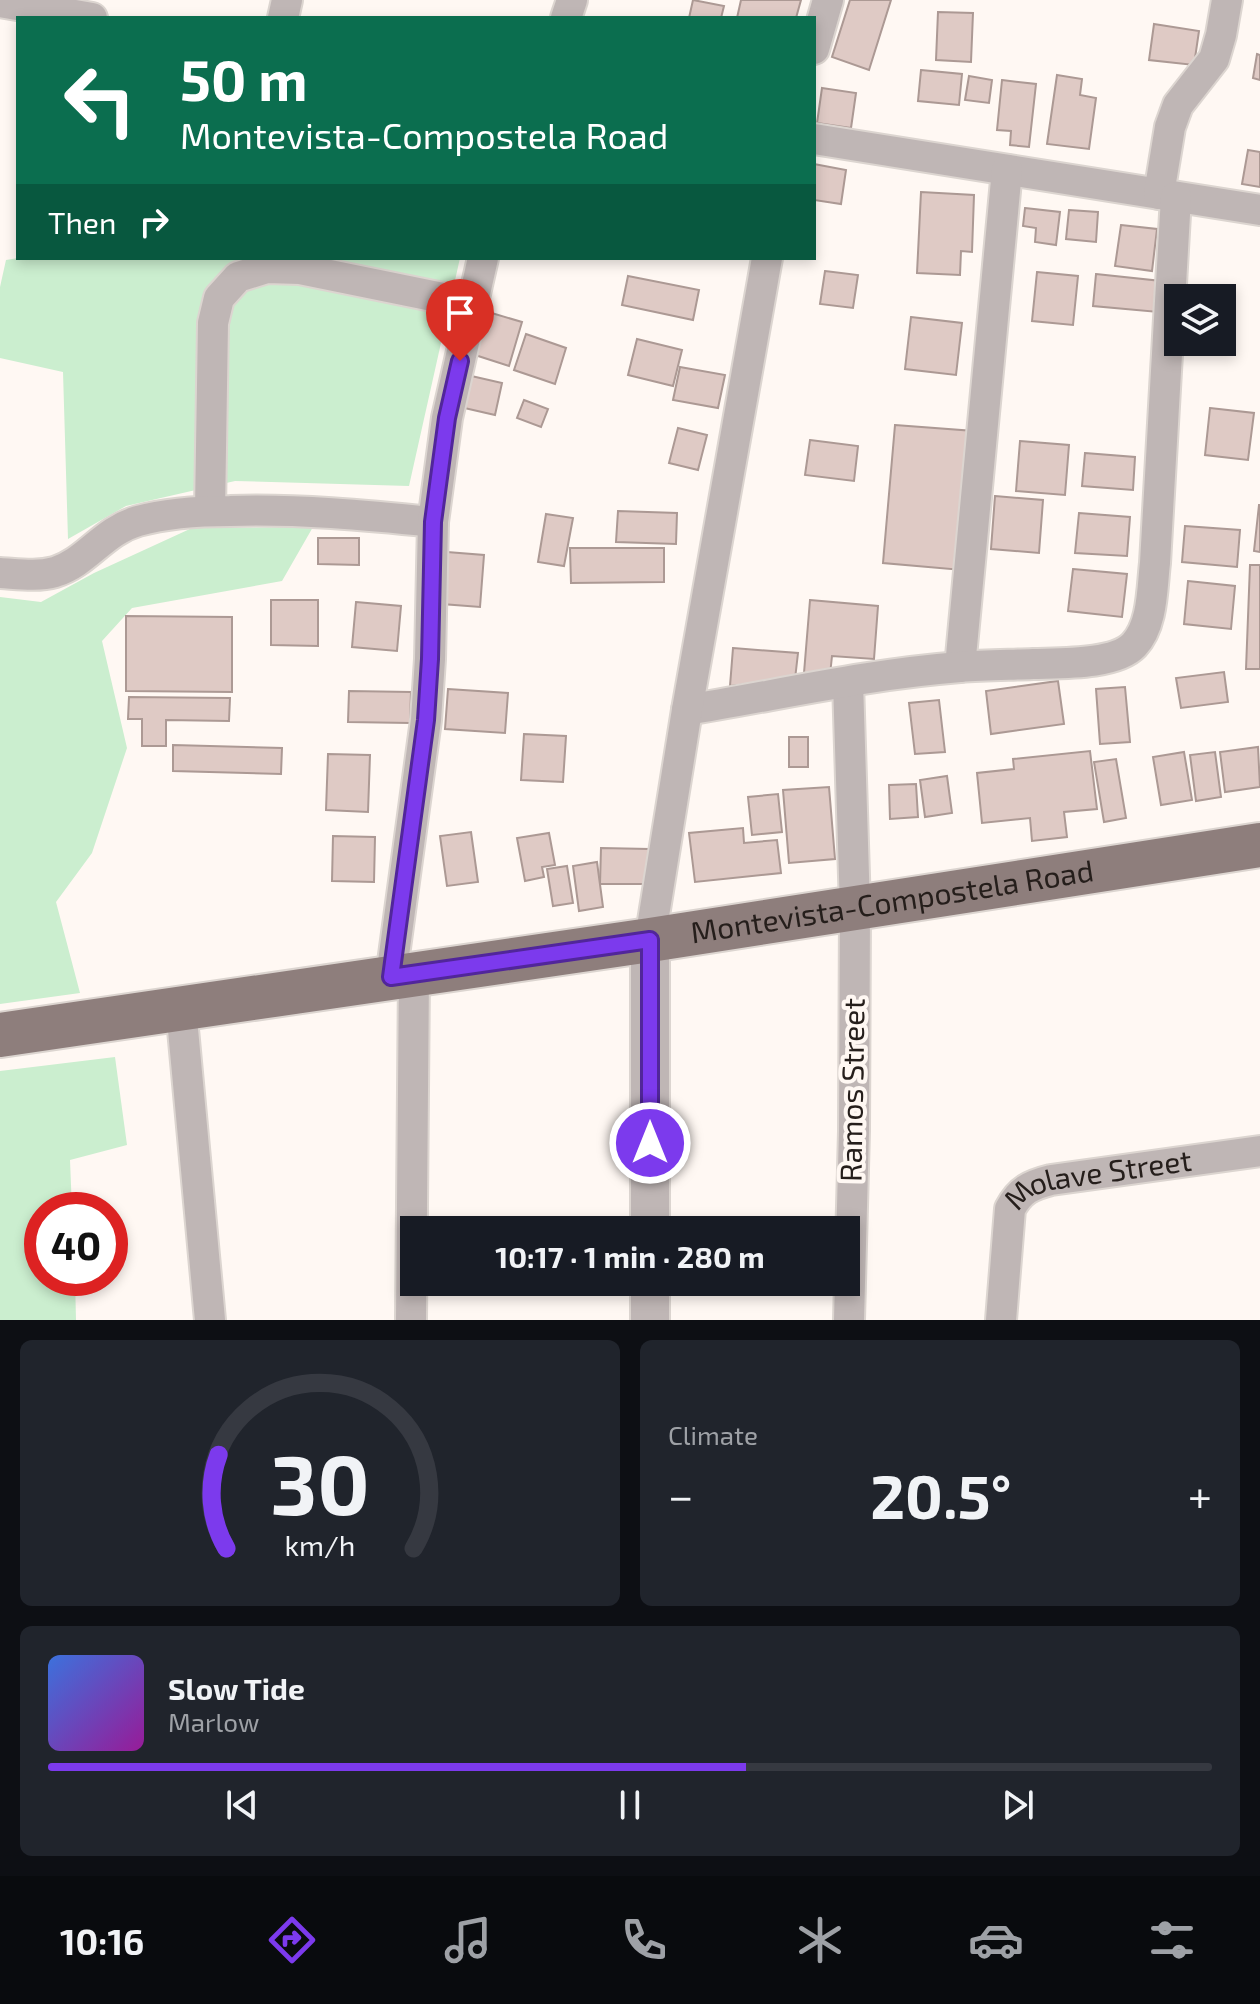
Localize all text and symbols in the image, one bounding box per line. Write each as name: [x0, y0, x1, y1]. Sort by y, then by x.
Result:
text: 50 m: [180, 45, 308, 112]
icon: left: [48, 48, 152, 152]
text: Montevista-Compostela Road: [180, 113, 668, 156]
icon: right: [132, 200, 176, 244]
text: Then: [48, 204, 116, 240]
pin: [426, 279, 494, 361]
map controls: [1164, 284, 1236, 356]
button: layers: [1164, 284, 1236, 356]
icon: arrive: [438, 291, 482, 335]
street label: Montevista-Compostela Road: [688, 851, 1096, 949]
street label: Ramos Street: [831, 998, 871, 1182]
position arrow: [608, 1101, 692, 1185]
street label: Molave Street: [996, 1141, 1194, 1216]
speed limit sign: 40: [24, 1192, 128, 1296]
text: 10:17 · 1 min · 280 m: [495, 1238, 765, 1274]
text: Climate: [668, 1419, 758, 1450]
text: 30: [270, 1432, 370, 1532]
text: 20.5°: [870, 1459, 1011, 1531]
text: −: [668, 1468, 694, 1521]
text: +: [1188, 1468, 1212, 1521]
text: km/h: [285, 1527, 355, 1562]
text: Slow Tide: [168, 1670, 305, 1706]
text: Marlow: [168, 1706, 259, 1737]
icon: previous: [220, 1783, 264, 1827]
icon: pause: [608, 1783, 652, 1827]
icon: next: [996, 1783, 1040, 1827]
icon: directions: [264, 1912, 320, 1968]
icon: music: [440, 1912, 496, 1968]
icon: phone: [616, 1912, 672, 1968]
icon: climate: [792, 1912, 848, 1968]
icon: car: [968, 1912, 1024, 1968]
icon: filters: [1144, 1912, 1200, 1968]
text: 10:16: [60, 1919, 144, 1962]

